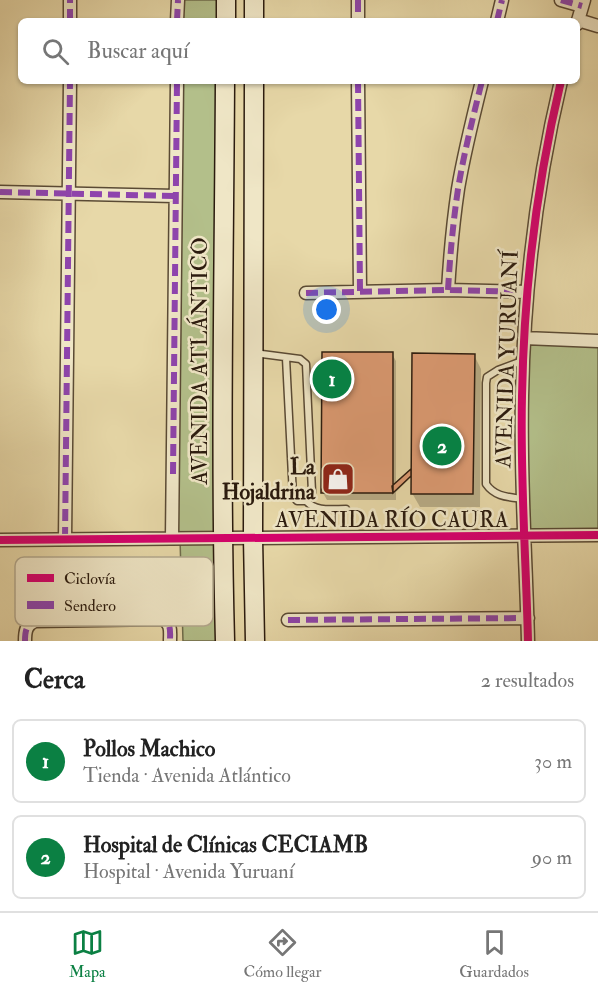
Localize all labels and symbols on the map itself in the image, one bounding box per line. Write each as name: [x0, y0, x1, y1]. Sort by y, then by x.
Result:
street label: AVENIDA ATLÁNTICO: [186, 237, 214, 486]
street label: AVENIDA YURUANÍ: [489, 248, 525, 469]
your location: [312, 295, 341, 324]
pin: 1: [312, 356, 352, 401]
pin: 2: [422, 424, 462, 468]
place label: La Hojaldrina: [222, 453, 316, 506]
shop icon: La Hojaldrina: [320, 461, 356, 497]
street label: AVENIDA RÍO CAURA: [274, 506, 509, 534]
legend: [15, 557, 213, 626]
text: Ciclovía: [64, 569, 116, 589]
text: Sendero: [64, 596, 116, 616]

